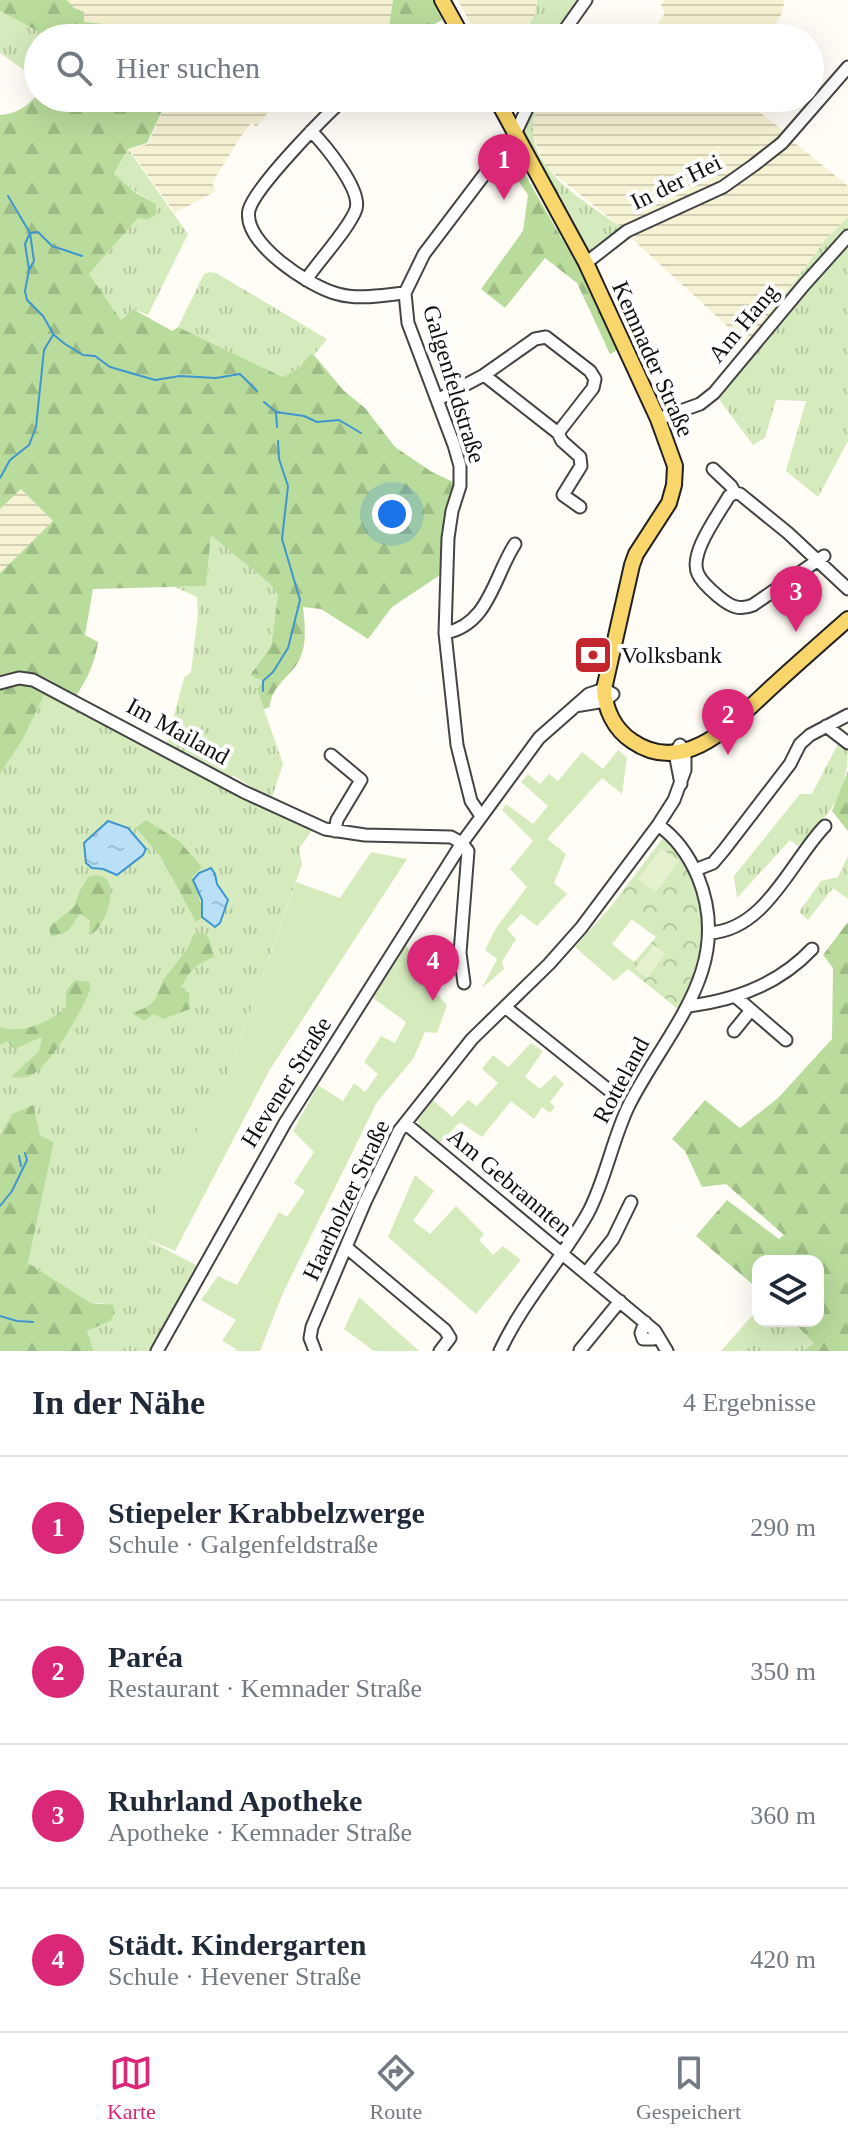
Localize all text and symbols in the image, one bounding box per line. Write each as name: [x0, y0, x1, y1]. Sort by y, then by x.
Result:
search box: [24, 24, 824, 112]
icon: search: [52, 46, 96, 90]
text: Hier suchen: [116, 51, 260, 84]
pin: 1: [478, 134, 530, 200]
street label: In der Hei: [627, 149, 726, 215]
street label: Kemnader Straße: [607, 277, 699, 441]
street label: Am Hang: [703, 279, 783, 367]
street label: Galgenfeldstraße: [418, 302, 490, 466]
your location: [372, 494, 412, 534]
pin: 3: [770, 566, 822, 632]
bank icon: Volksbank: [572, 634, 614, 676]
place label: Volksbank: [621, 642, 722, 668]
pin: 2: [702, 689, 754, 755]
street label: Im Mailand: [122, 692, 234, 770]
pin: 4: [407, 935, 459, 1001]
street label: Hevener Straße: [236, 1012, 336, 1152]
street label: Rotteland: [588, 1033, 654, 1127]
street label: Haarholzer Straße: [297, 1116, 395, 1284]
street label: Am Gebrannten: [443, 1123, 577, 1241]
map controls: [752, 1255, 824, 1327]
button: layers: [752, 1255, 824, 1327]
text: In der Nähe: [32, 1384, 205, 1421]
text: 4 Ergebnisse: [683, 1388, 816, 1417]
text: Stiepeler Krabbelzwerge: [108, 1496, 425, 1529]
text: 1: [52, 1513, 65, 1542]
text: 290 m: [750, 1513, 816, 1542]
text: Schule · Galgenfeldstraße: [108, 1530, 378, 1559]
text: Paréa: [108, 1640, 183, 1673]
text: 2: [52, 1657, 65, 1686]
text: 350 m: [750, 1657, 816, 1686]
text: Restaurant · Kemnader Straße: [108, 1674, 422, 1703]
text: Ruhrland Apotheke: [108, 1784, 362, 1817]
text: 3: [52, 1801, 65, 1830]
text: 360 m: [750, 1801, 816, 1830]
text: Apotheke · Kemnader Straße: [108, 1818, 412, 1847]
text: Städt. Kindergarten: [108, 1928, 366, 1961]
text: 4: [52, 1945, 65, 1974]
text: 420 m: [750, 1945, 816, 1974]
text: Schule · Hevener Straße: [108, 1962, 361, 1991]
tab: Karte: [107, 2051, 156, 2125]
tab: Route: [370, 2051, 422, 2125]
tab: Gespeichert: [636, 2051, 741, 2125]

